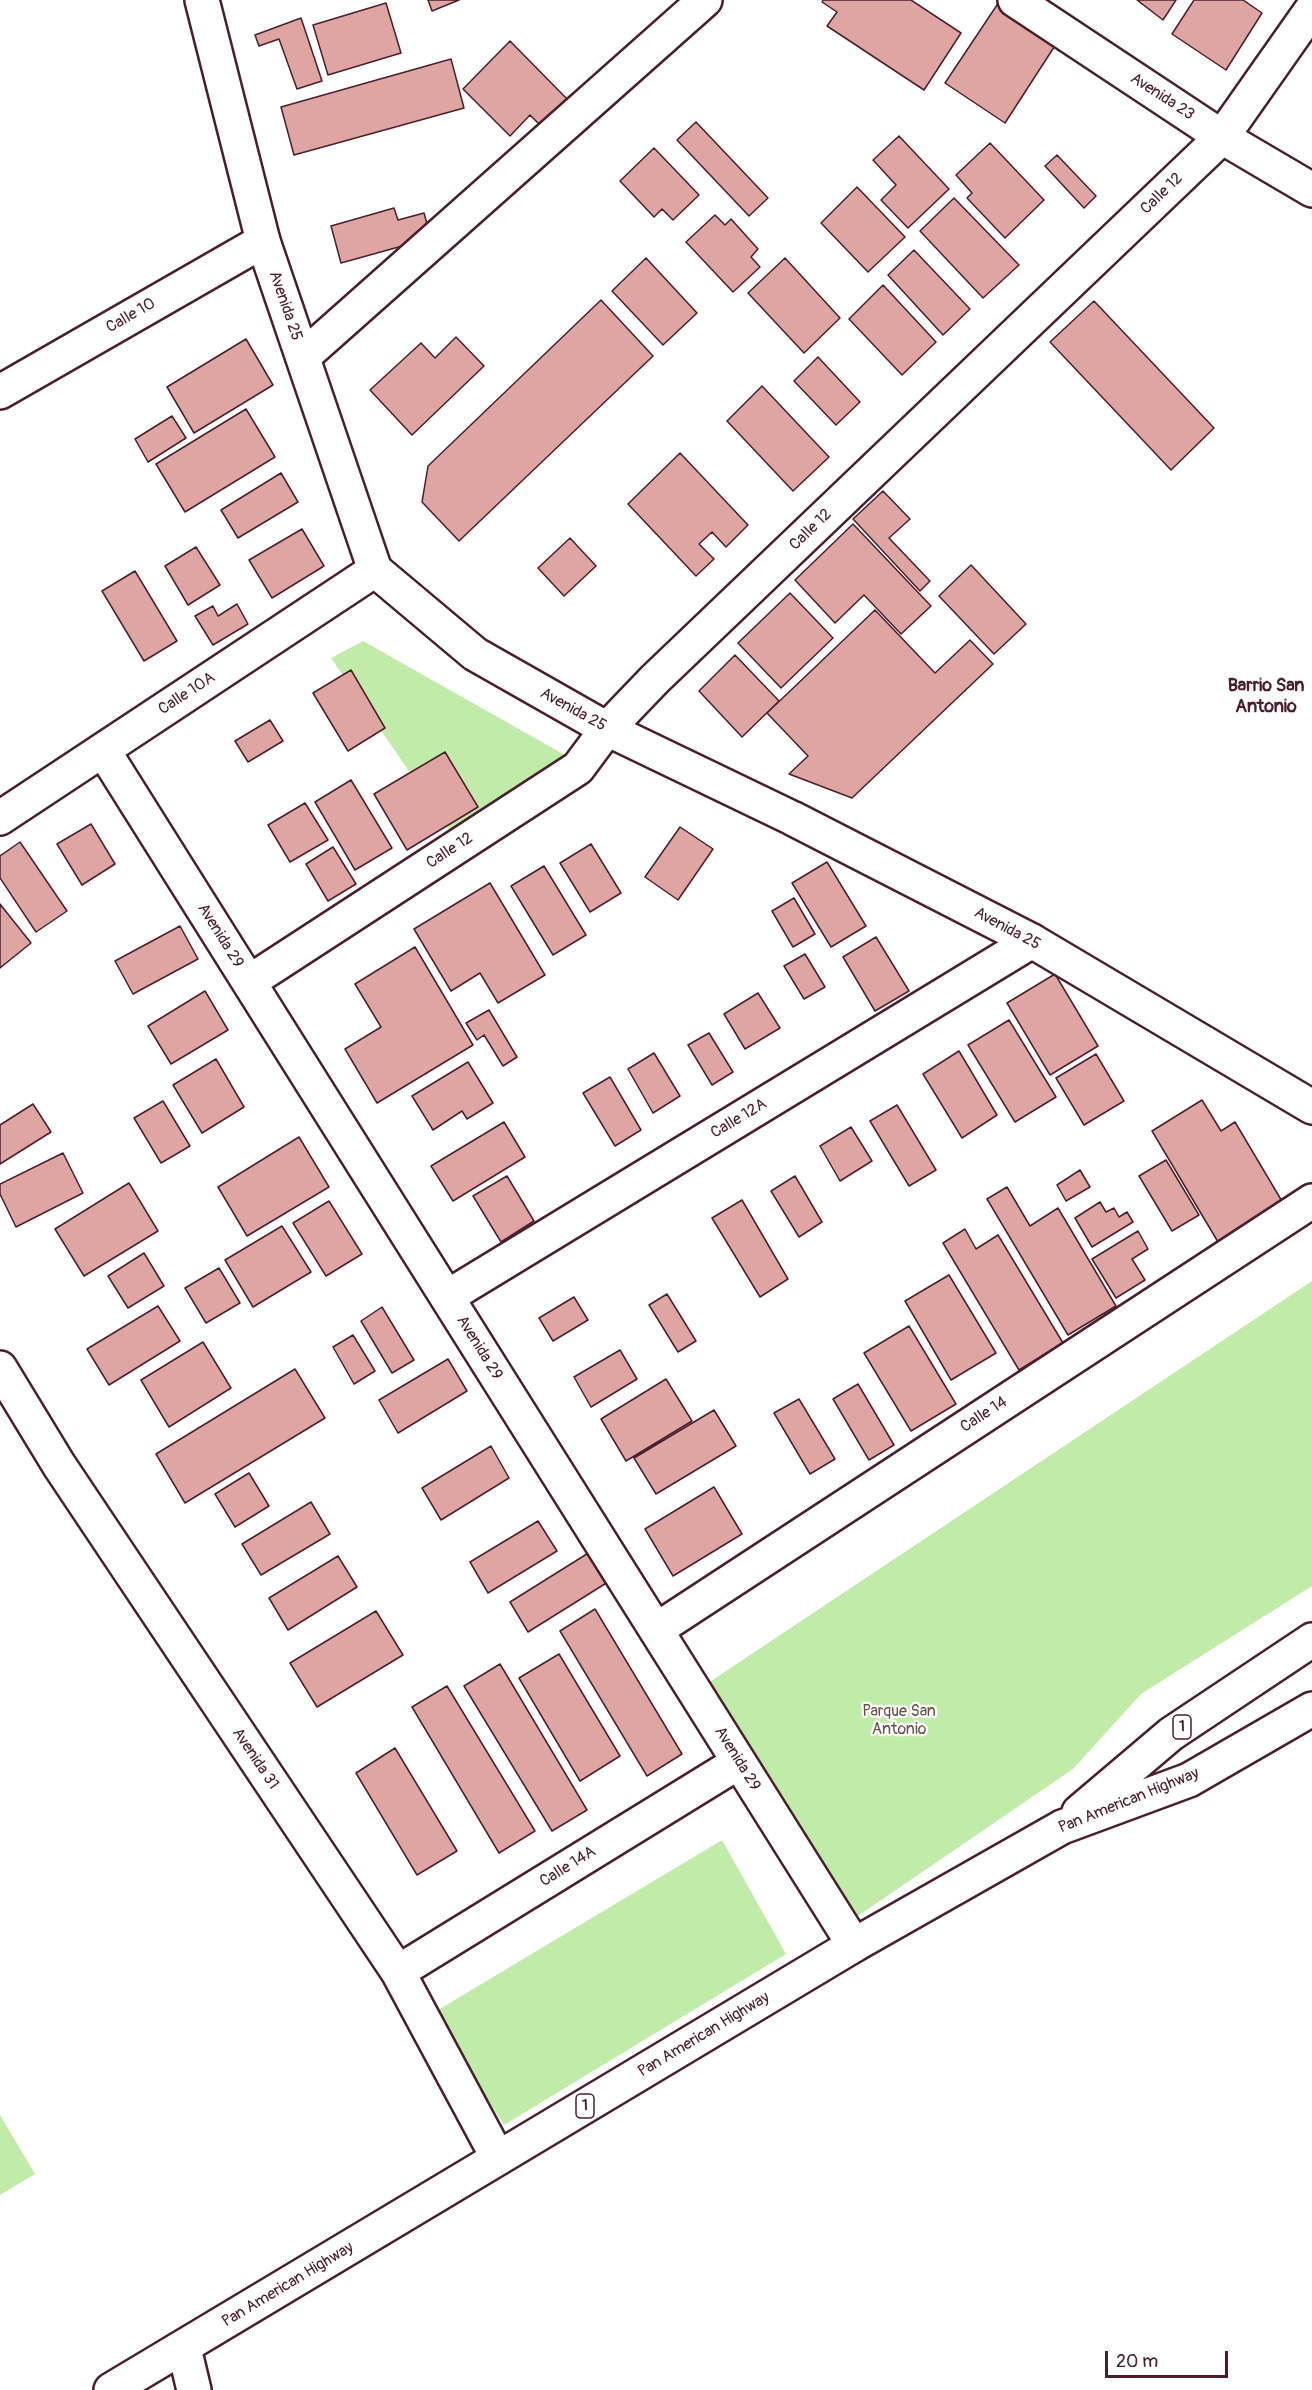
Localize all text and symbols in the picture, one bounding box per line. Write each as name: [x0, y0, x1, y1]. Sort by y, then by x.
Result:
street label: Avenida 23: [1126, 69, 1198, 125]
street label: Calle 12: [1137, 169, 1187, 219]
street label: Avenida 25: [264, 269, 306, 343]
street label: Calle 10: [103, 294, 159, 338]
street label: Calle 12: [786, 505, 836, 555]
street label: Calle 10A: [155, 669, 219, 719]
district label: Barrio San Antonio: [1228, 675, 1304, 718]
street label: Avenida 25: [537, 684, 609, 736]
street label: Calle 12: [423, 829, 477, 873]
street label: Avenida 29: [193, 900, 247, 972]
street label: Avenida 25: [971, 904, 1043, 954]
street label: Calle 12A: [708, 1095, 770, 1143]
street label: Avenida 29: [452, 1312, 506, 1384]
street label: Calle 14: [957, 1393, 1011, 1437]
park label: Parque San Antonio: [862, 1702, 936, 1740]
road number: 1: [1173, 1715, 1191, 1739]
street label: Avenida 29: [710, 1723, 764, 1795]
street label: Avenida 31: [227, 1725, 283, 1793]
street label: Pan American Highway: [1056, 1764, 1202, 1838]
street label: Calle 14A: [537, 1842, 599, 1892]
street label: Pan American Highway: [635, 1988, 773, 2082]
road number: 1: [576, 2094, 594, 2118]
street label: Pan American Highway: [219, 2238, 357, 2332]
scale bar: [1108, 2339, 1231, 2377]
text: 20 m: [1116, 2350, 1158, 2373]

